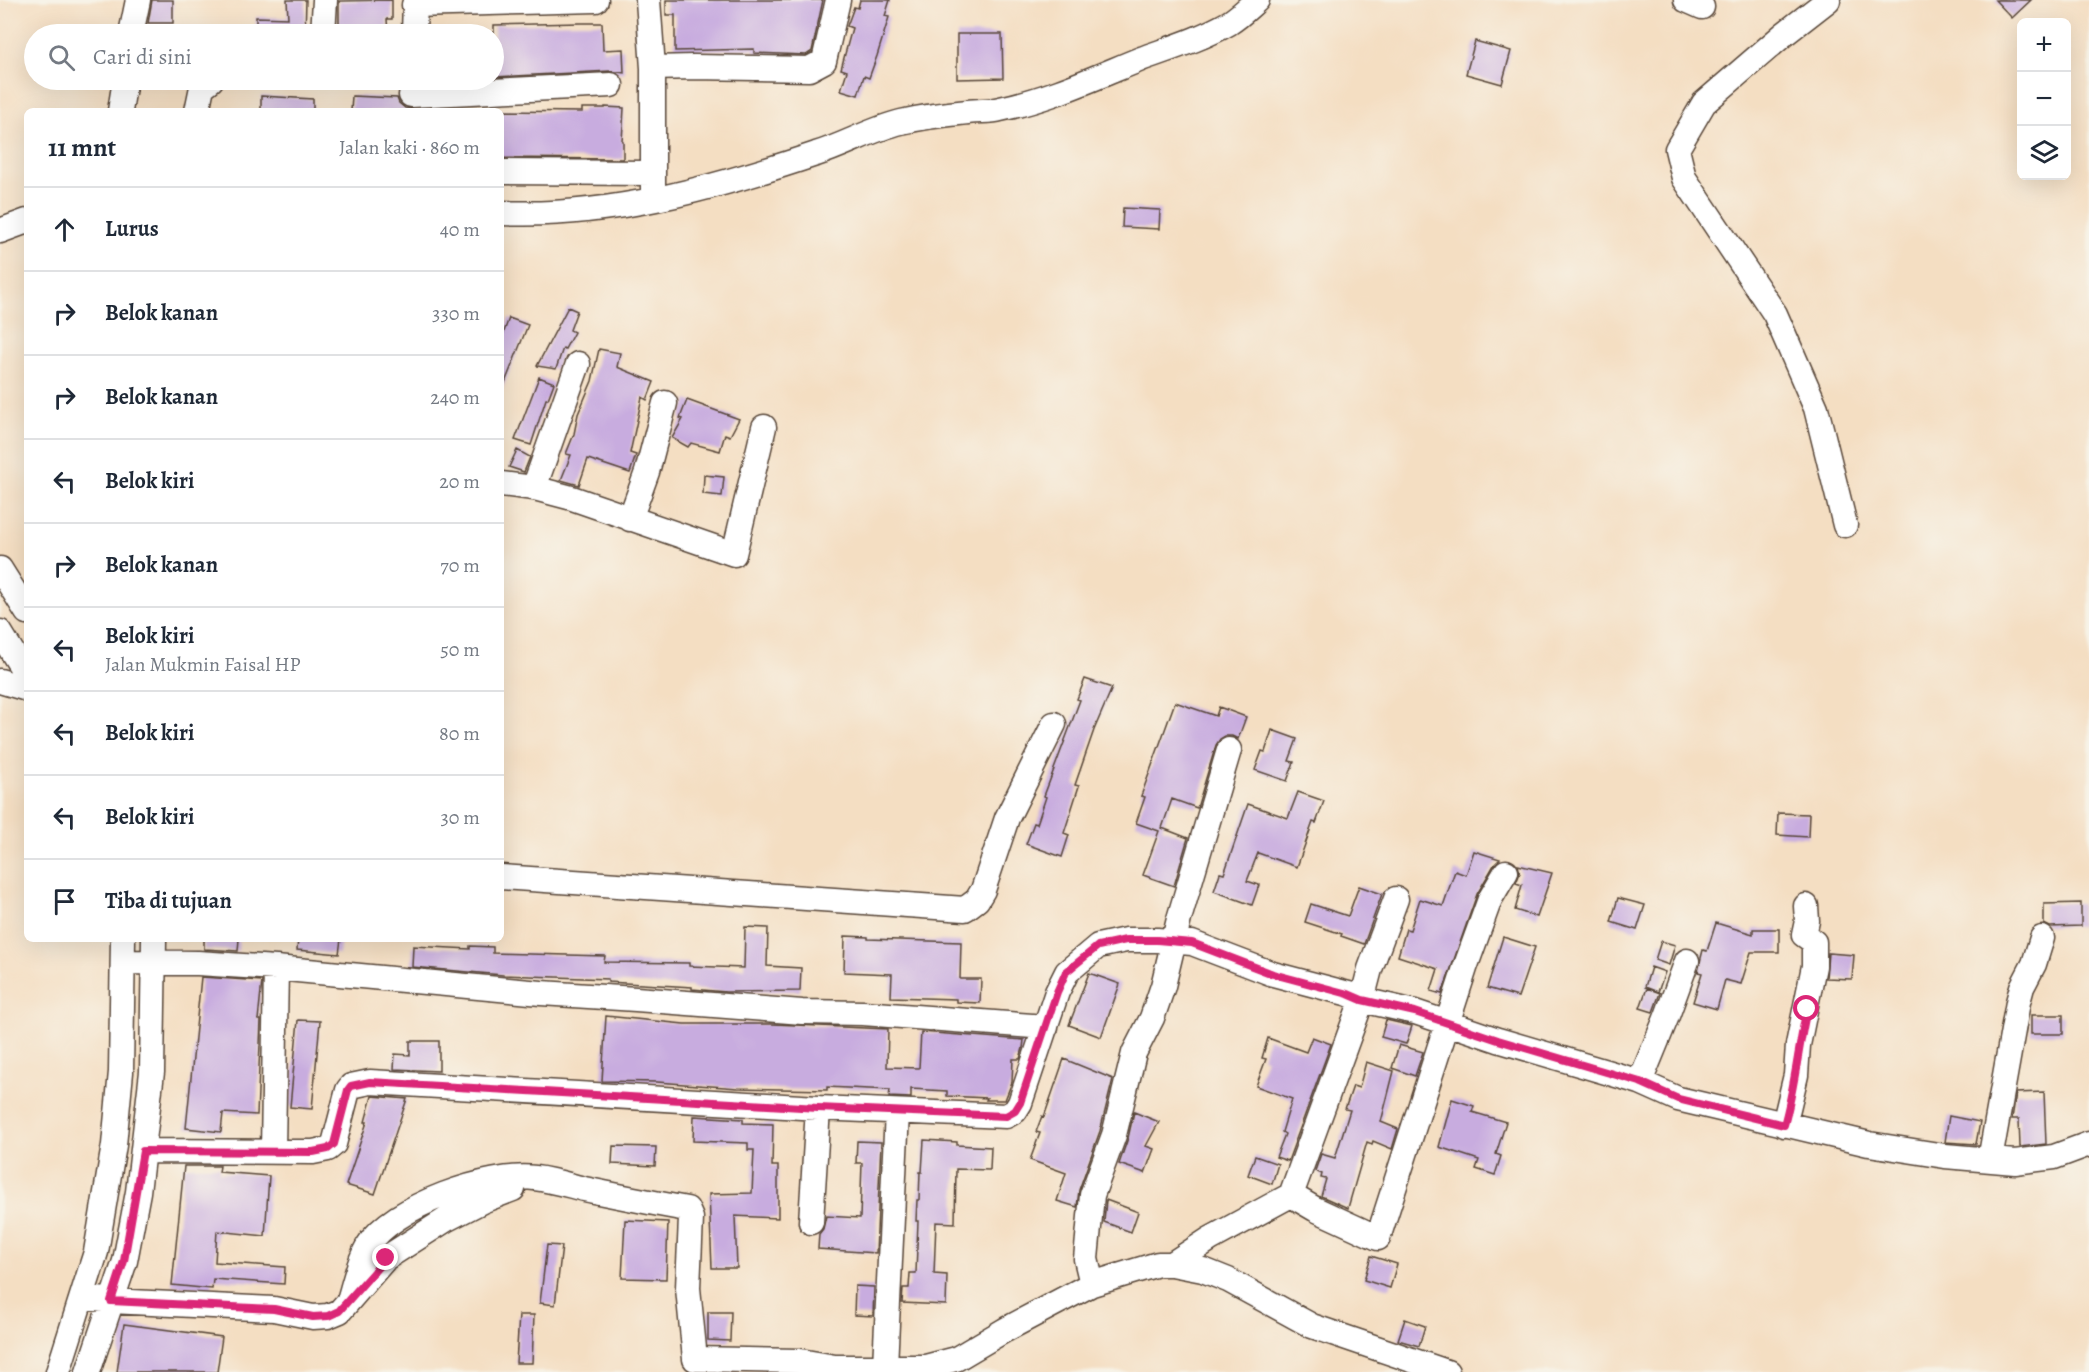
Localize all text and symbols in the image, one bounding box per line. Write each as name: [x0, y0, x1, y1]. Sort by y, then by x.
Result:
map controls: [2017, 18, 2071, 180]
button: +: [2017, 18, 2071, 72]
search box: [24, 24, 504, 90]
icon: search: [45, 41, 78, 74]
text: Cari di sini: [93, 42, 192, 72]
button: −: [2017, 72, 2071, 126]
button: layers: [2017, 126, 2071, 180]
text: 11 mnt: [48, 130, 116, 165]
text: Jalan kaki · 860 m: [339, 134, 480, 161]
icon: ahead: [48, 213, 81, 246]
text: Lurus: [105, 214, 159, 244]
text: 40 m: [440, 216, 480, 243]
icon: right: [48, 297, 81, 330]
text: Belok kanan: [105, 298, 218, 328]
text: 330 m: [432, 300, 480, 327]
icon: right: [48, 381, 81, 414]
text: Belok kanan: [105, 382, 218, 412]
text: 240 m: [430, 384, 480, 411]
icon: left: [48, 465, 81, 498]
text: Belok kiri: [105, 466, 194, 496]
text: 20 m: [439, 468, 480, 495]
icon: right: [48, 549, 81, 582]
text: Belok kanan: [105, 550, 218, 580]
text: 70 m: [440, 552, 480, 579]
text: Belok kiri: [105, 621, 194, 651]
icon: left: [48, 633, 81, 666]
text: 50 m: [440, 636, 480, 663]
text: Jalan Mukmin Faisal HP: [105, 651, 301, 678]
icon: left: [48, 717, 81, 750]
text: Belok kiri: [105, 718, 194, 748]
text: 80 m: [439, 720, 480, 747]
icon: left: [48, 801, 81, 834]
text: Belok kiri: [105, 802, 194, 832]
text: 30 m: [440, 804, 480, 831]
icon: arrive: [48, 885, 81, 918]
text: Tiba di tujuan: [105, 886, 232, 916]
route start: [1793, 995, 1819, 1021]
route end: [372, 1244, 398, 1270]

